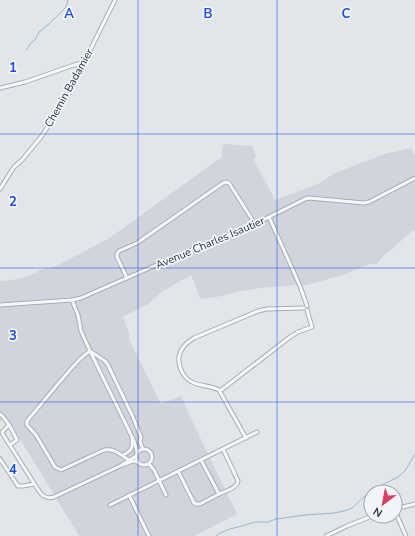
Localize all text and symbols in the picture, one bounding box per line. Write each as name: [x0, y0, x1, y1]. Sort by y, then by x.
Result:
text: A: [64, 5, 74, 23]
text: B: [204, 5, 213, 23]
text: C: [342, 5, 351, 23]
street label: Chemin Badamier: [41, 46, 97, 130]
text: 1: [9, 59, 17, 77]
text: 2: [9, 193, 17, 211]
street label: Avenue Charles Isautier: [153, 213, 267, 273]
text: 3: [9, 327, 17, 345]
text: 4: [9, 461, 17, 479]
north arrow: [363, 484, 403, 524]
text: N: [370, 504, 385, 521]

